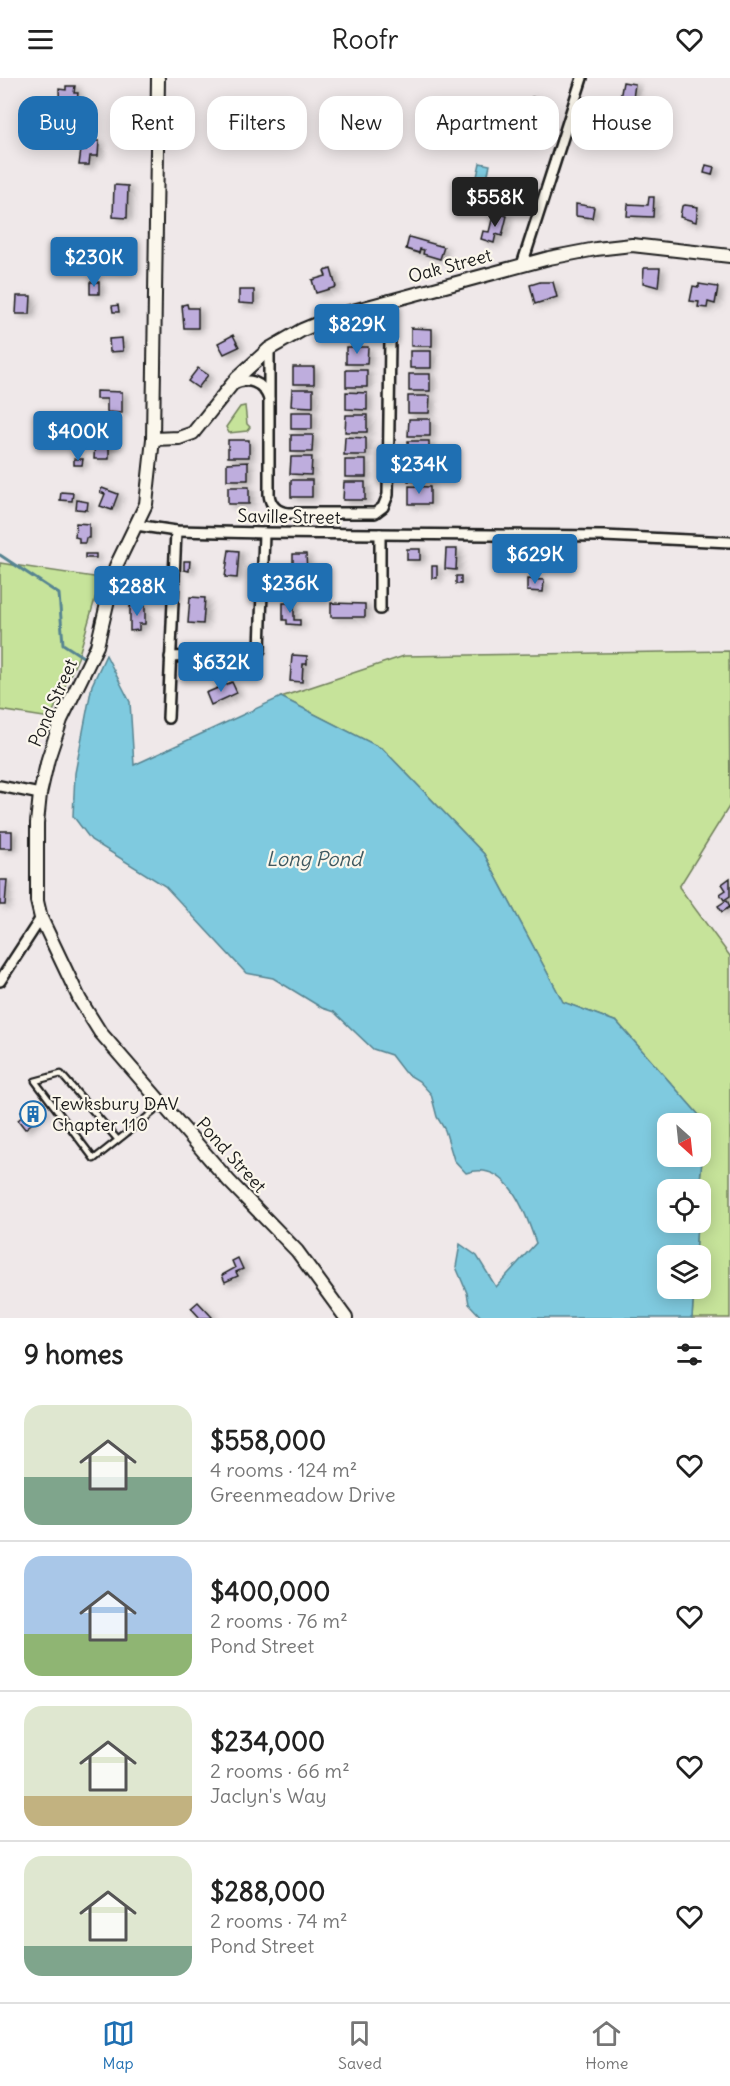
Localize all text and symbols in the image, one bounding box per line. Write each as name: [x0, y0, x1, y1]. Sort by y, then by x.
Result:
text: Roofr: [332, 22, 399, 56]
icon: menu: [24, 23, 57, 56]
icon: heart: [673, 23, 706, 56]
chip: Buy: [18, 96, 98, 150]
chip: Rent: [110, 96, 195, 150]
chip: Filters: [207, 96, 307, 150]
chip: New: [319, 96, 403, 150]
chip: Apartment: [415, 96, 559, 150]
chip: House: [571, 96, 673, 150]
pin: $558K: [453, 177, 537, 228]
text: $558K: [466, 184, 524, 209]
pin: $230K: [52, 237, 136, 288]
street label: Oak Street: [405, 243, 494, 288]
text: $230K: [65, 244, 123, 269]
pin: $829K: [315, 304, 399, 355]
text: $829K: [328, 311, 386, 336]
pin: $400K: [36, 411, 120, 462]
text: $400K: [47, 418, 109, 443]
pin: $234K: [377, 444, 461, 495]
text: $234K: [390, 451, 448, 476]
street label: Saville Street: [237, 504, 341, 529]
pin: $629K: [493, 534, 577, 585]
text: $629K: [506, 541, 564, 566]
pin: $236K: [248, 563, 332, 614]
pin: $288K: [95, 566, 179, 617]
text: $236K: [261, 570, 319, 595]
text: $288K: [108, 573, 166, 598]
pin: $632K: [179, 642, 263, 693]
text: $632K: [192, 649, 250, 674]
street label: Pond Street: [23, 655, 82, 750]
water label: Long Pond: [266, 846, 364, 871]
place label: Tewksbury DAV Chapter 110: [52, 1092, 179, 1136]
building icon: Tewksbury DAV Chapter 110: [18, 1099, 48, 1129]
street label: Pond Street: [191, 1112, 271, 1197]
north arrow: [657, 1113, 711, 1167]
map controls: [657, 1113, 711, 1299]
button: locate: [657, 1179, 711, 1233]
button: layers: [657, 1245, 711, 1299]
text: 9 homes: [24, 1338, 123, 1371]
icon: filters: [673, 1338, 706, 1371]
text: $558,000: [210, 1424, 326, 1457]
icon: home: [72, 1429, 144, 1501]
icon: heart: [673, 1449, 706, 1482]
text: 4 rooms · 124 m²: [210, 1457, 357, 1482]
text: Greenmeadow Drive: [210, 1482, 396, 1507]
text: $400,000: [210, 1575, 330, 1608]
icon: home: [72, 1580, 144, 1652]
icon: heart: [673, 1600, 706, 1633]
text: 2 rooms · 76 m²: [210, 1608, 348, 1633]
text: Pond Street: [210, 1633, 314, 1658]
text: $234,000: [210, 1725, 325, 1758]
icon: home: [72, 1730, 144, 1802]
icon: heart: [673, 1750, 706, 1783]
text: 2 rooms · 66 m²: [210, 1758, 350, 1783]
text: Jaclyn's Way: [210, 1783, 327, 1808]
text: $288,000: [210, 1875, 325, 1908]
icon: home: [72, 1880, 144, 1952]
icon: heart: [673, 1900, 706, 1933]
text: 2 rooms · 74 m²: [210, 1908, 347, 1933]
text: Pond Street: [210, 1933, 314, 1958]
tab: Map: [102, 2017, 135, 2073]
tab: Saved: [338, 2017, 382, 2073]
tab: Home: [585, 2017, 628, 2073]

